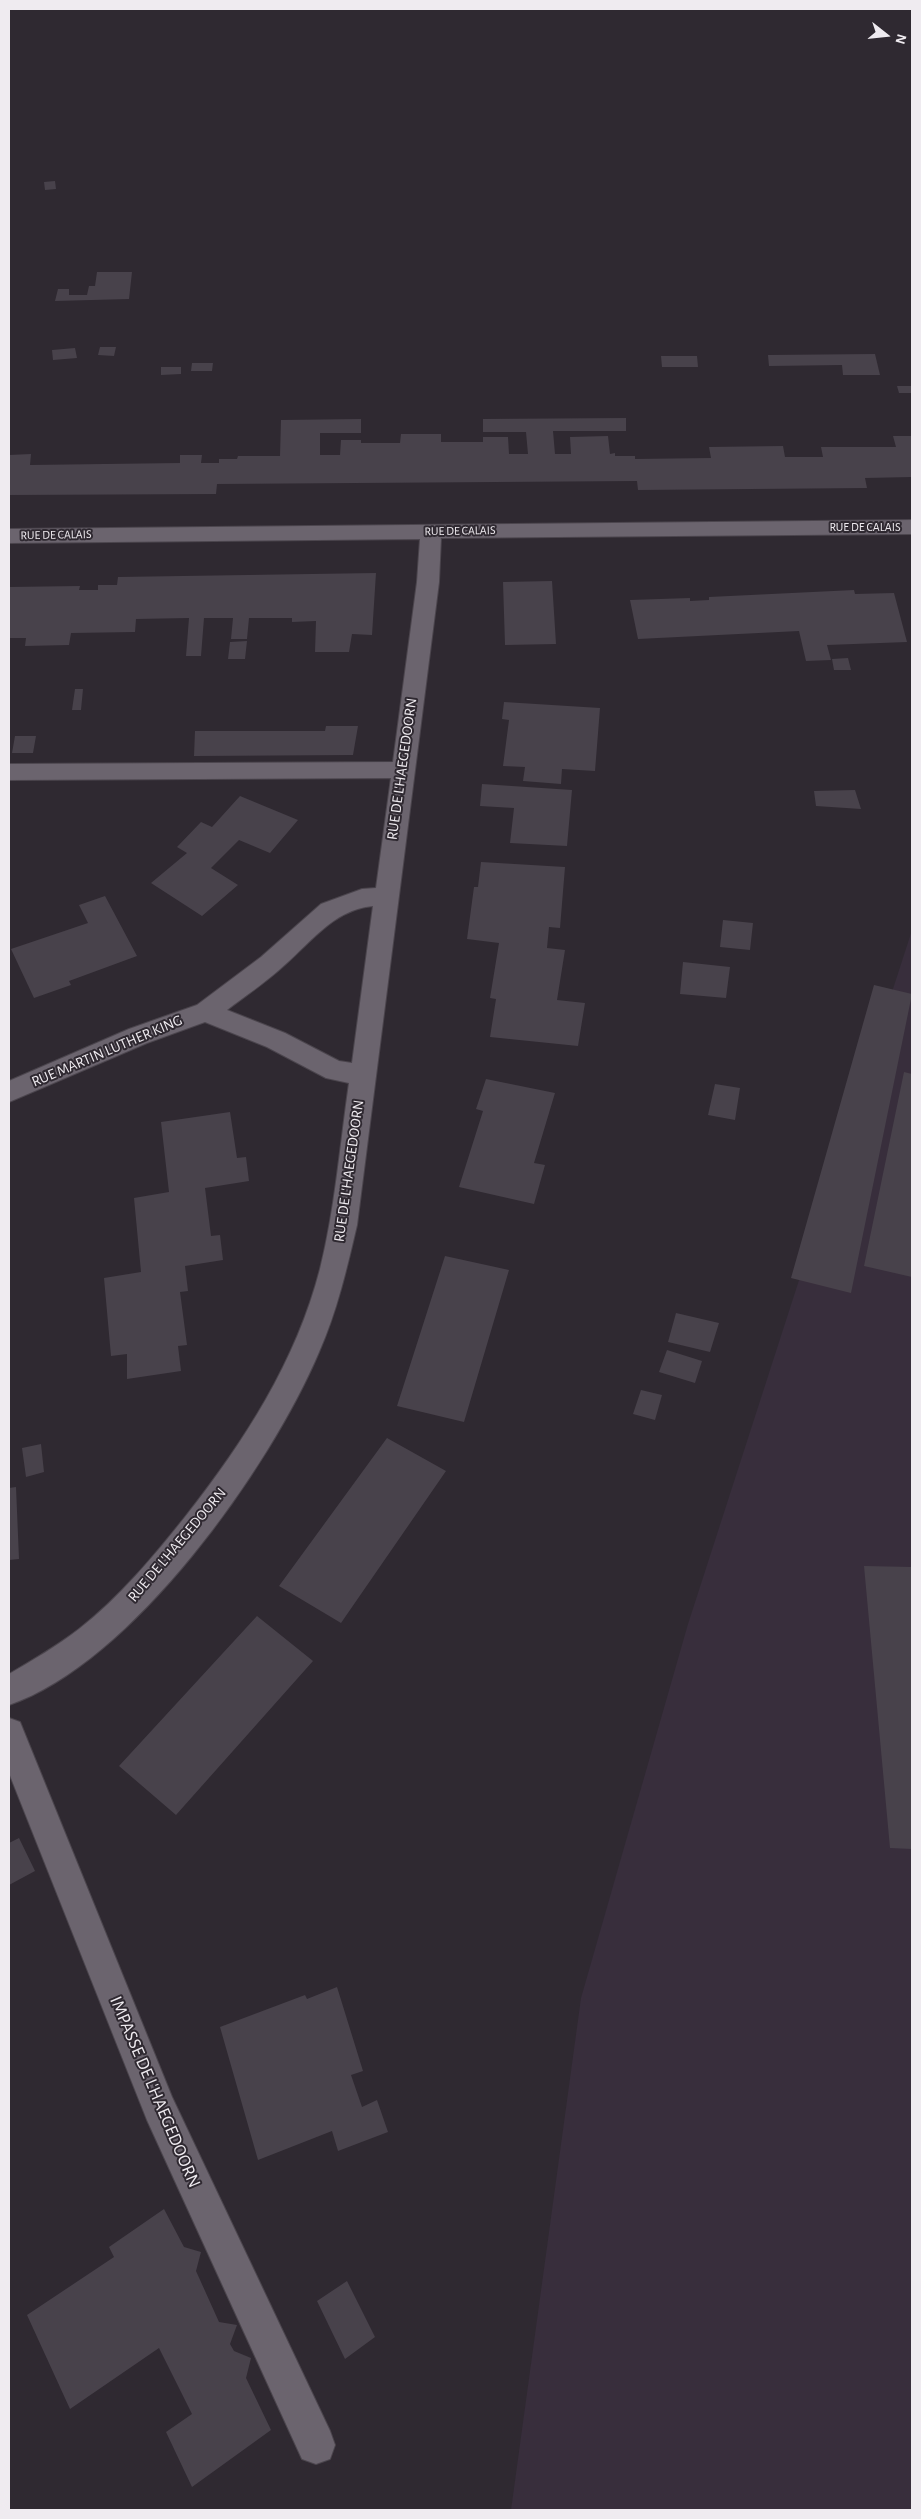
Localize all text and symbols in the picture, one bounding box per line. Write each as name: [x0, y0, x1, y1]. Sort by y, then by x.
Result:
north arrow: [861, 10, 911, 60]
text: N: [892, 33, 908, 46]
street label: RUE DE CALAIS: [829, 520, 901, 534]
street label: RUE DE CALAIS: [424, 523, 496, 539]
street label: RUE DE CALAIS: [20, 527, 92, 543]
street label: RUE DE L'HAEGEDOORN: [383, 697, 421, 841]
street label: RUE MARTIN LUTHER KING: [29, 1011, 185, 1091]
street label: RUE DE L'HAEGEDOORN: [330, 1099, 368, 1243]
street label: RUE DE L'HAEGEDOORN: [124, 1484, 230, 1606]
street label: IMPASSE DE L'HAEGEDOORN: [105, 1993, 205, 2191]

